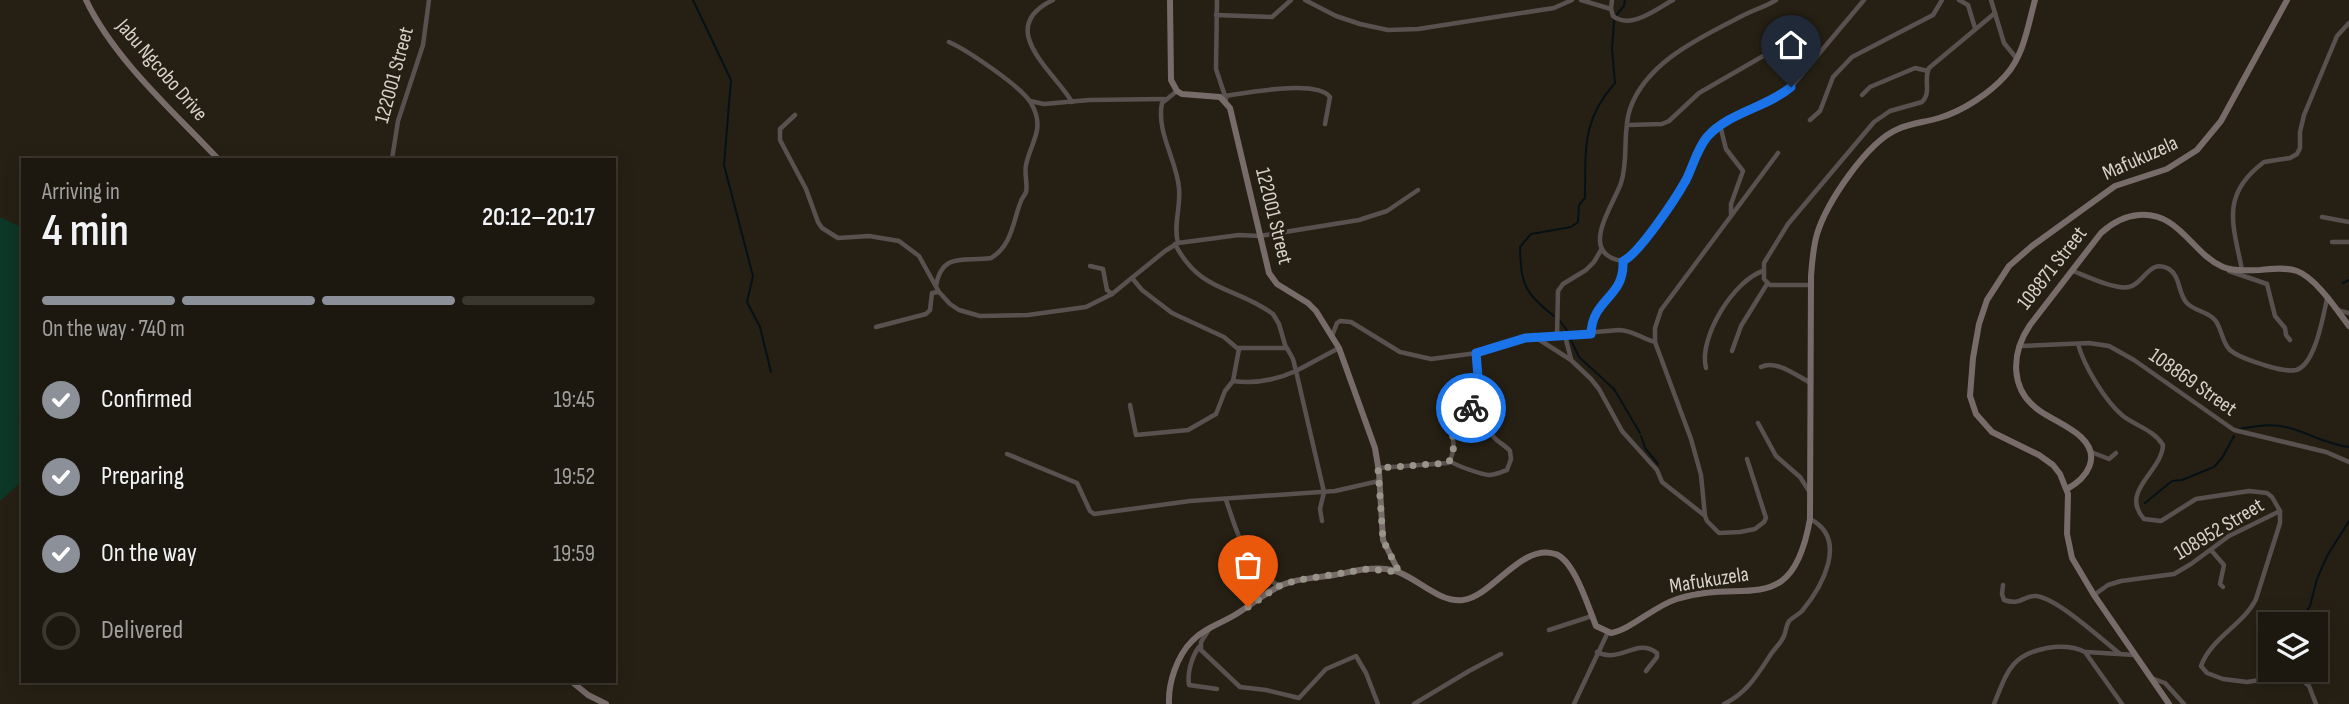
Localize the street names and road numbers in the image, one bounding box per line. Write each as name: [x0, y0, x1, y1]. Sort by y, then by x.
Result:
street label: Jabu Ngcobo Drive: [110, 13, 213, 126]
street label: 122001 Street: [369, 24, 419, 126]
street label: Mafukuzela: [2098, 130, 2182, 186]
street label: 122001 Street: [1250, 165, 1298, 267]
street label: 108871 Street: [2012, 221, 2092, 315]
street label: 108869 Street: [2144, 343, 2242, 421]
street label: 108952 Street: [2170, 493, 2268, 565]
street label: Mafukuzela: [1668, 561, 1750, 599]

